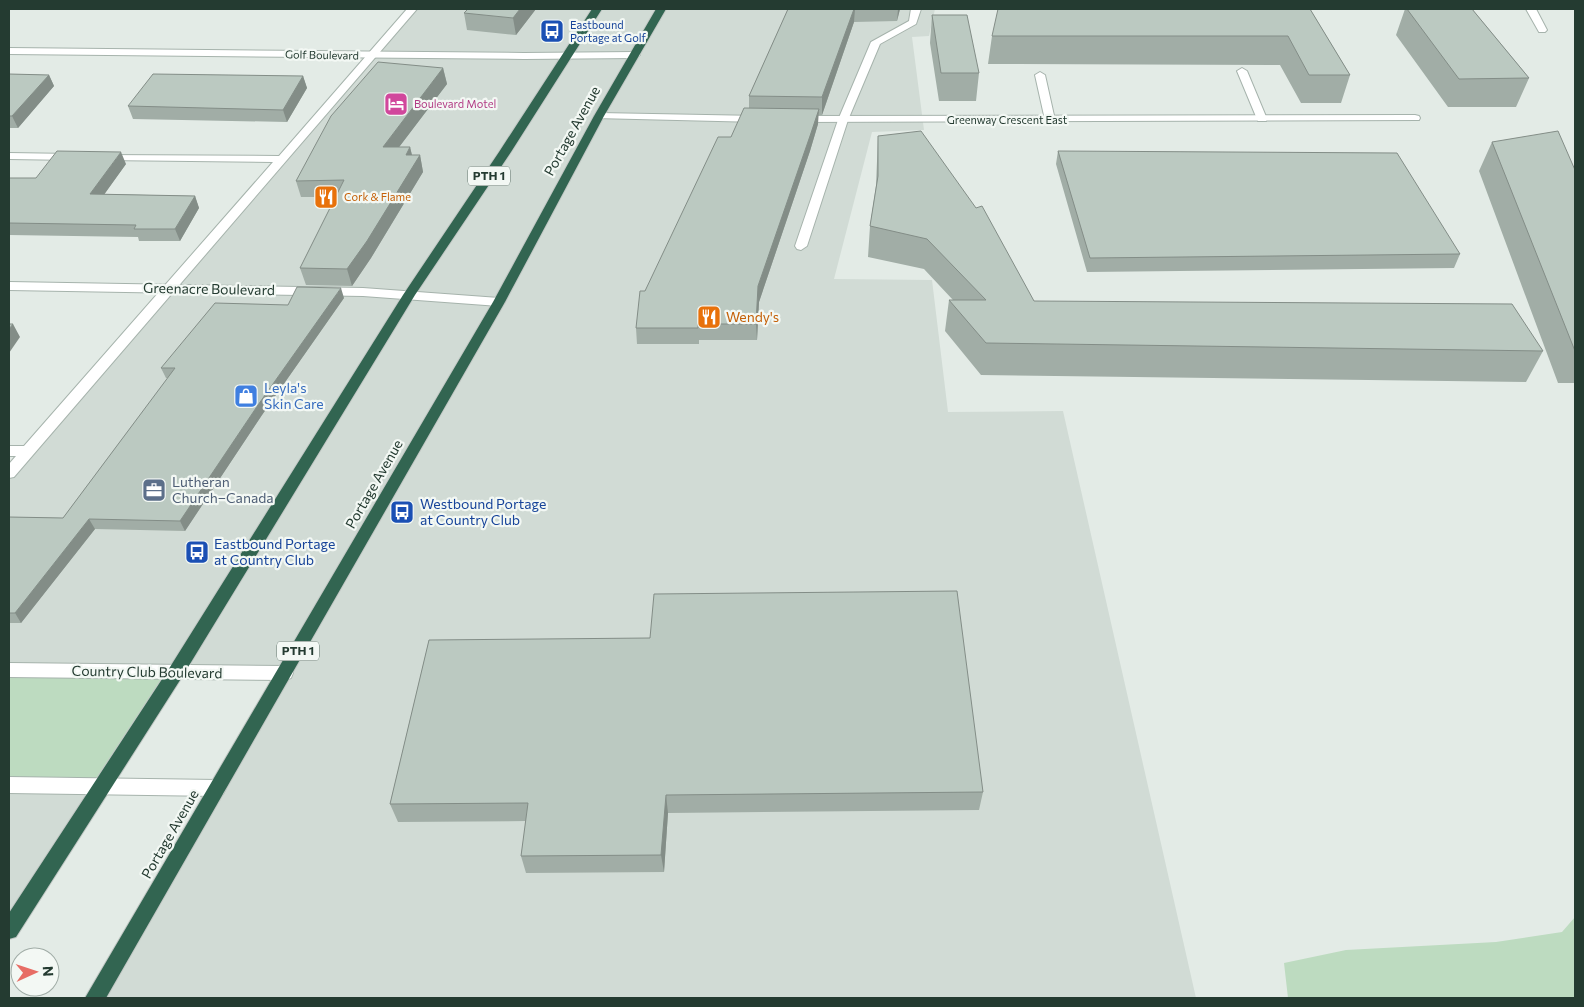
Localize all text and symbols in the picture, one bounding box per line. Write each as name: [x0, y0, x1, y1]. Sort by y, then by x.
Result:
bus stop icon: Eastbound Portage at Golf: [539, 18, 565, 44]
place label: Eastbound Portage at Golf: [570, 18, 647, 44]
street label: Golf Boulevard: [285, 47, 359, 62]
street label: Portage Avenue: [540, 83, 603, 179]
hotel icon: Boulevard Motel: [383, 91, 409, 117]
place label: Boulevard Motel: [414, 97, 496, 110]
street label: Greenway Crescent East: [947, 113, 1068, 126]
road number: PTH 1: [468, 167, 510, 186]
restaurant icon: Cork & Flame: [313, 184, 339, 210]
place label: Cork & Flame: [344, 190, 411, 203]
street label: Greenacre Boulevard: [143, 279, 275, 298]
restaurant icon: Wendy's: [696, 304, 722, 330]
place label: Wendy's: [726, 308, 779, 325]
place label: Leyla's Skin Care: [264, 379, 324, 412]
shop icon: Leyla's Skin Care: [233, 383, 259, 409]
street label: Portage Avenue: [341, 436, 406, 531]
place label: Lutheran Church–Canada: [172, 473, 274, 506]
office icon: Lutheran Church–Canada: [141, 477, 167, 503]
place label: Westbound Portage at Country Club: [420, 495, 546, 528]
bus stop icon: Westbound Portage at Country Club: [389, 499, 415, 525]
place label: Eastbound Portage at Country Club: [214, 535, 335, 568]
bus stop icon: Eastbound Portage at Country Club: [184, 539, 210, 565]
road number: PTH 1: [277, 641, 319, 660]
street label: Country Club Boulevard: [71, 662, 223, 681]
street label: Portage Avenue: [137, 786, 202, 881]
north arrow: [10, 947, 60, 997]
text: N: [40, 966, 57, 977]

